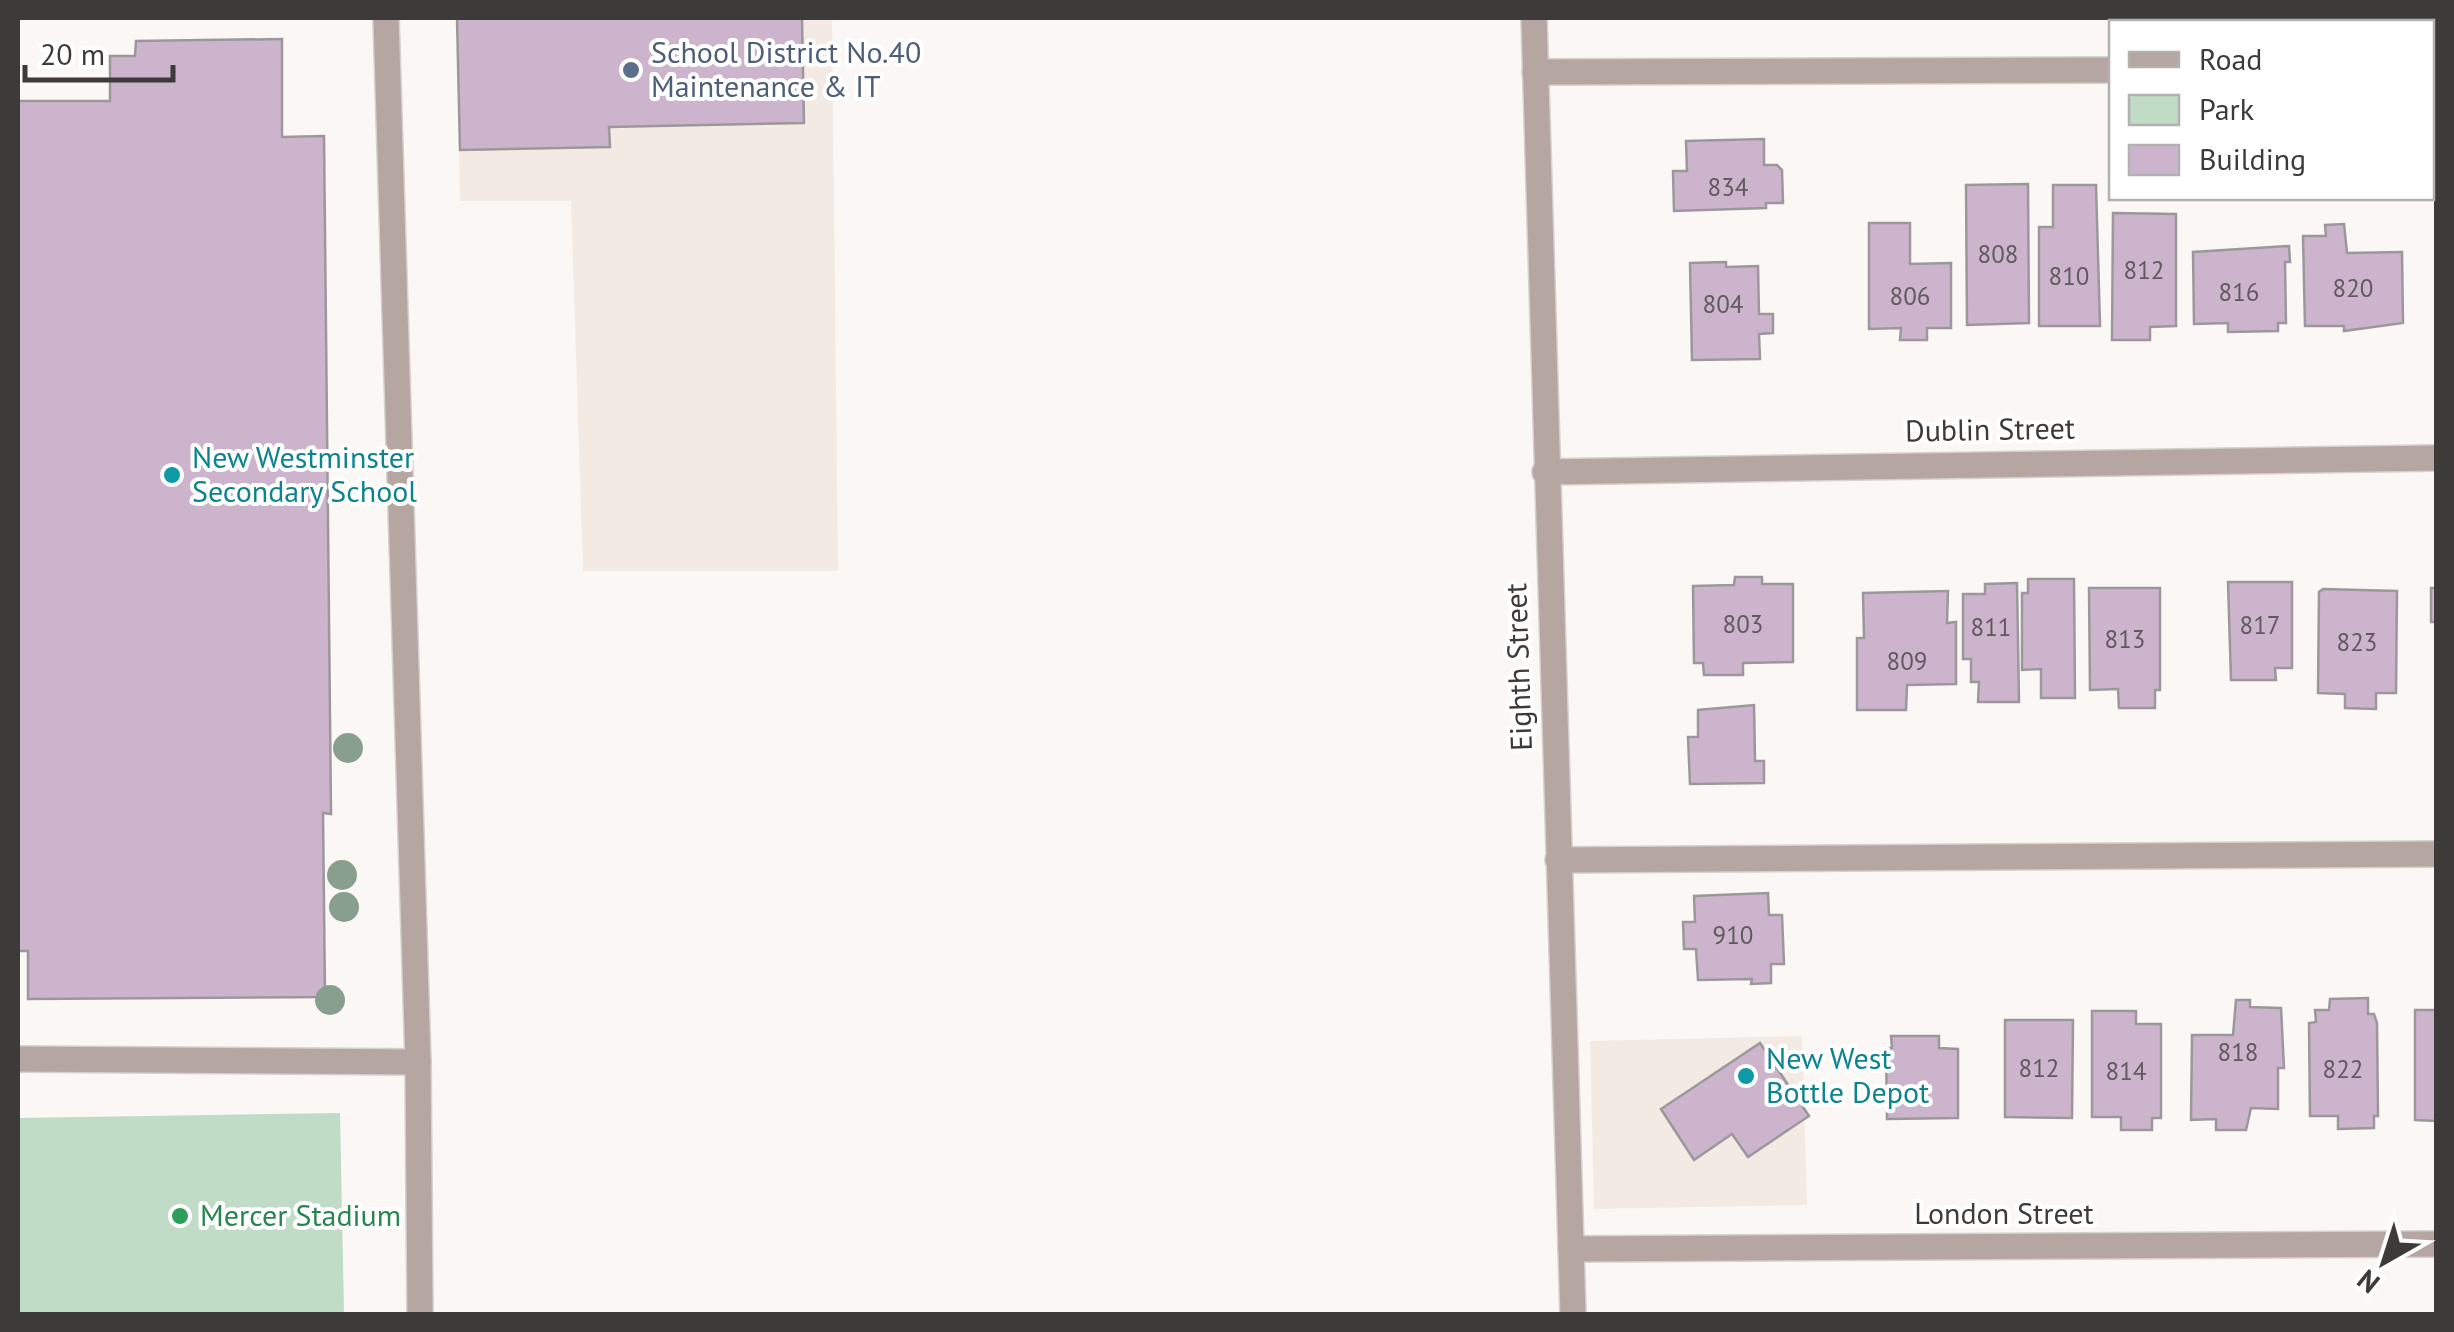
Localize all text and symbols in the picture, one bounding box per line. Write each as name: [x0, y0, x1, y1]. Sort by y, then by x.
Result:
scale bar: [25, 20, 172, 82]
legend: [2109, 20, 2434, 200]
place label: School District No.40 Maintenance & IT: [651, 32, 921, 105]
text: 20 m: [40, 34, 105, 73]
text: Road: [2199, 39, 2263, 78]
marker: School District No.40 Maintenance & IT: [620, 59, 642, 81]
text: Park: [2199, 89, 2255, 128]
text: Building: [2199, 139, 2306, 178]
house number: 834: [1708, 171, 1749, 203]
house number: 808: [1978, 238, 2018, 270]
house number: 812: [2124, 254, 2164, 286]
house number: 810: [2049, 260, 2089, 292]
house number: 820: [2333, 272, 2373, 304]
house number: 816: [2219, 276, 2259, 308]
house number: 806: [1890, 280, 1930, 312]
house number: 804: [1703, 288, 1744, 320]
street label: Dublin Street: [1905, 408, 2075, 449]
place label: New Westminster Secondary School: [192, 437, 417, 510]
marker: New Westminster Secondary School: [161, 464, 183, 486]
street label: Eighth Street: [1495, 582, 1540, 752]
house number: 803: [1723, 608, 1763, 640]
house number: 817: [2240, 609, 2280, 641]
house number: 811: [1971, 611, 2011, 643]
house number: 813: [2105, 623, 2145, 655]
house number: 823: [2337, 626, 2377, 658]
house number: 809: [1887, 645, 1927, 677]
house number: 910: [1713, 919, 1753, 951]
house number: 818: [2218, 1036, 2258, 1068]
place label: New West Bottle Depot: [1766, 1038, 1929, 1111]
house number: 812: [2019, 1052, 2059, 1084]
house number: 822: [2323, 1053, 2363, 1085]
house number: 814: [2106, 1055, 2147, 1087]
marker: New West Bottle Depot: [1735, 1065, 1757, 1087]
street label: London Street: [1914, 1193, 2094, 1232]
place label: Mercer Stadium: [200, 1195, 401, 1234]
marker: Mercer Stadium: [169, 1205, 191, 1227]
north arrow: [2334, 1212, 2434, 1312]
text: N: [2349, 1262, 2387, 1302]

